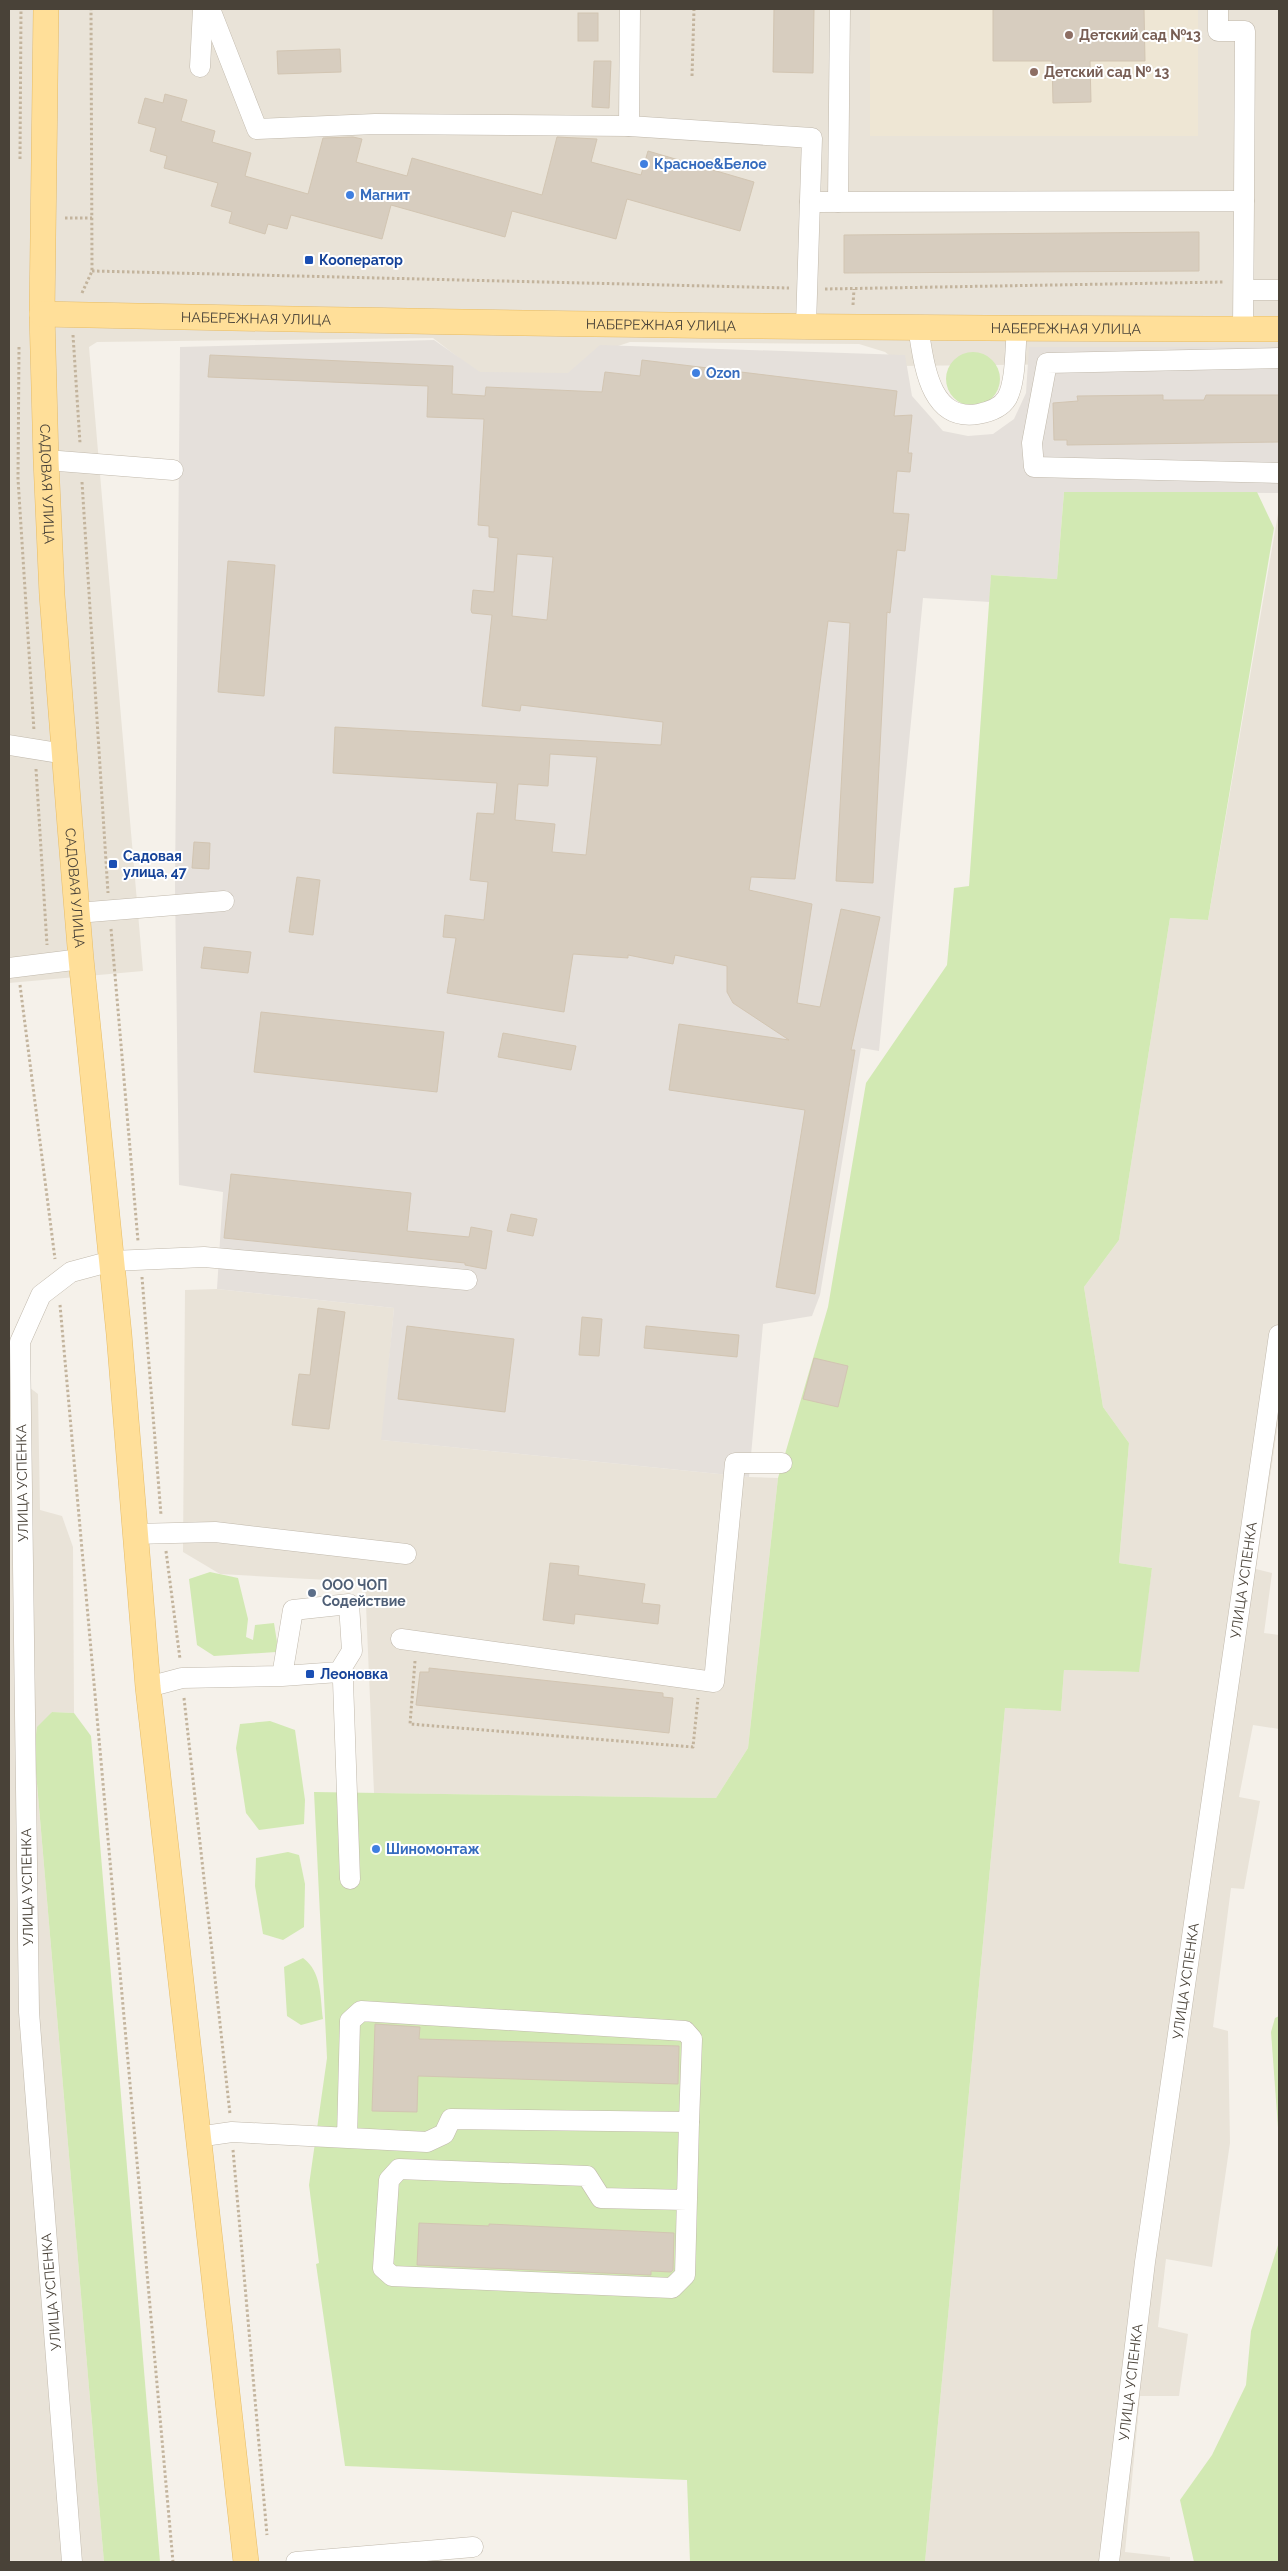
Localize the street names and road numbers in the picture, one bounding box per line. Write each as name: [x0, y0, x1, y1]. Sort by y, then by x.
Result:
street label: НАБЕРЕЖНАЯ УЛИЦА: [181, 309, 332, 328]
street label: НАБЕРЕЖНАЯ УЛИЦА: [586, 316, 737, 334]
street label: НАБЕРЕЖНАЯ УЛИЦА: [991, 320, 1141, 337]
street label: САДОВАЯ УЛИЦА: [37, 424, 58, 545]
street label: САДОВАЯ УЛИЦА: [62, 827, 88, 949]
street label: УЛИЦА УСПЕНКА: [13, 1423, 31, 1542]
street label: УЛИЦА УСПЕНКА: [1227, 1520, 1260, 1640]
street label: УЛИЦА УСПЕНКА: [18, 1827, 36, 1946]
street label: УЛИЦА УСПЕНКА: [1169, 1921, 1202, 2041]
street label: УЛИЦА УСПЕНКА: [38, 2232, 64, 2351]
street label: УЛИЦА УСПЕНКА: [1116, 2322, 1146, 2442]

